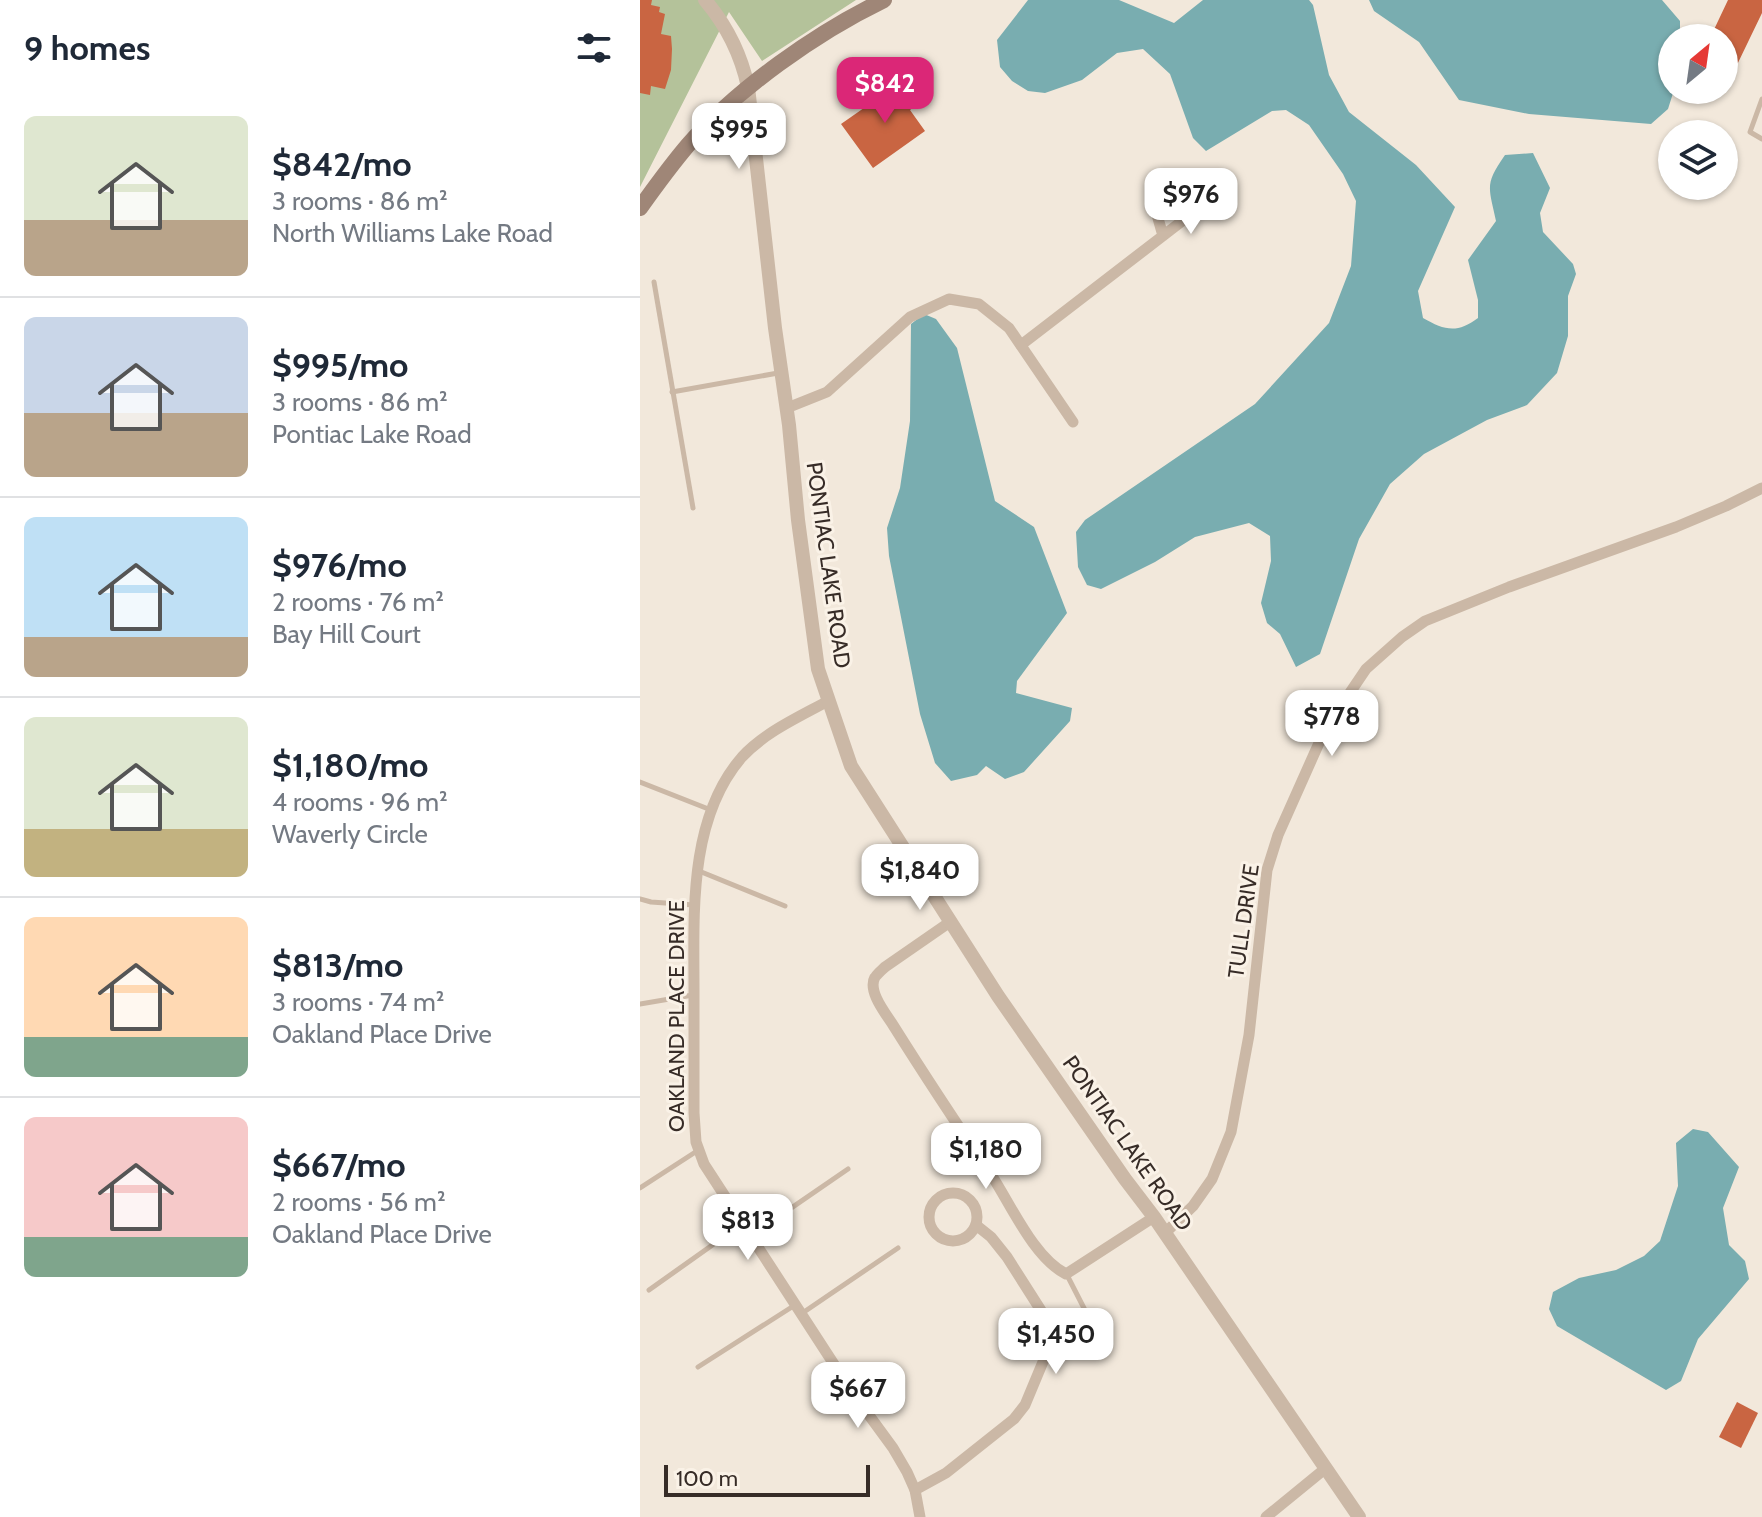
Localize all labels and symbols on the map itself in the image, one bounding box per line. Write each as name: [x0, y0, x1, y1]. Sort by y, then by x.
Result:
north arrow: [1658, 24, 1738, 104]
pin: $842: [838, 57, 932, 125]
pin: $995: [692, 103, 786, 171]
pin: $976: [1144, 168, 1238, 236]
street label: PONTIAC LAKE ROAD: [801, 460, 856, 670]
pin: $778: [1285, 690, 1379, 758]
pin: $1,840: [855, 844, 985, 912]
street label: TULL DRIVE: [1222, 862, 1265, 980]
street label: OAKLAND PLACE DRIVE: [663, 900, 690, 1132]
street label: PONTIAC LAKE ROAD: [1057, 1050, 1198, 1236]
pin: $1,180: [921, 1123, 1051, 1191]
pin: $813: [701, 1194, 795, 1262]
pin: $1,450: [991, 1308, 1121, 1376]
pin: $667: [811, 1362, 905, 1430]
scale bar: [664, 1461, 870, 1497]

